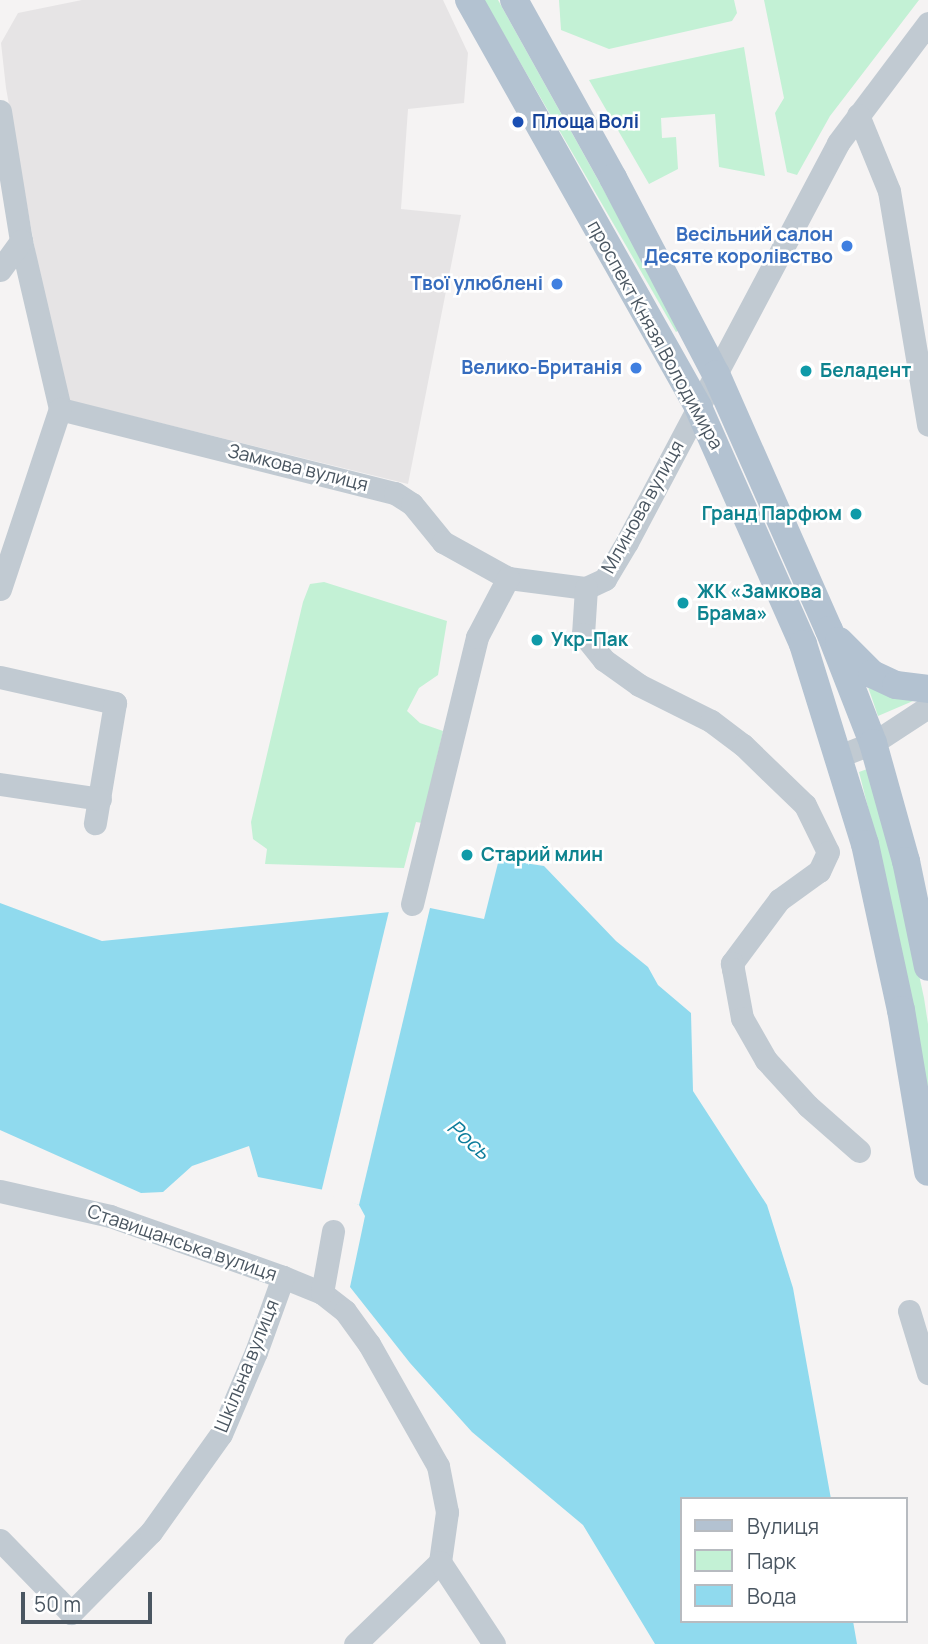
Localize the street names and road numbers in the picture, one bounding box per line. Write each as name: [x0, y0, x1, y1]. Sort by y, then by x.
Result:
street label: проспект Князя Володимира: [582, 216, 728, 454]
street label: Млинова вулиця: [597, 437, 689, 577]
street label: Замкова вулиця: [225, 440, 371, 496]
street label: Ставищанська вулиця: [84, 1200, 280, 1286]
street label: Шкільна вулиця: [210, 1296, 284, 1436]

